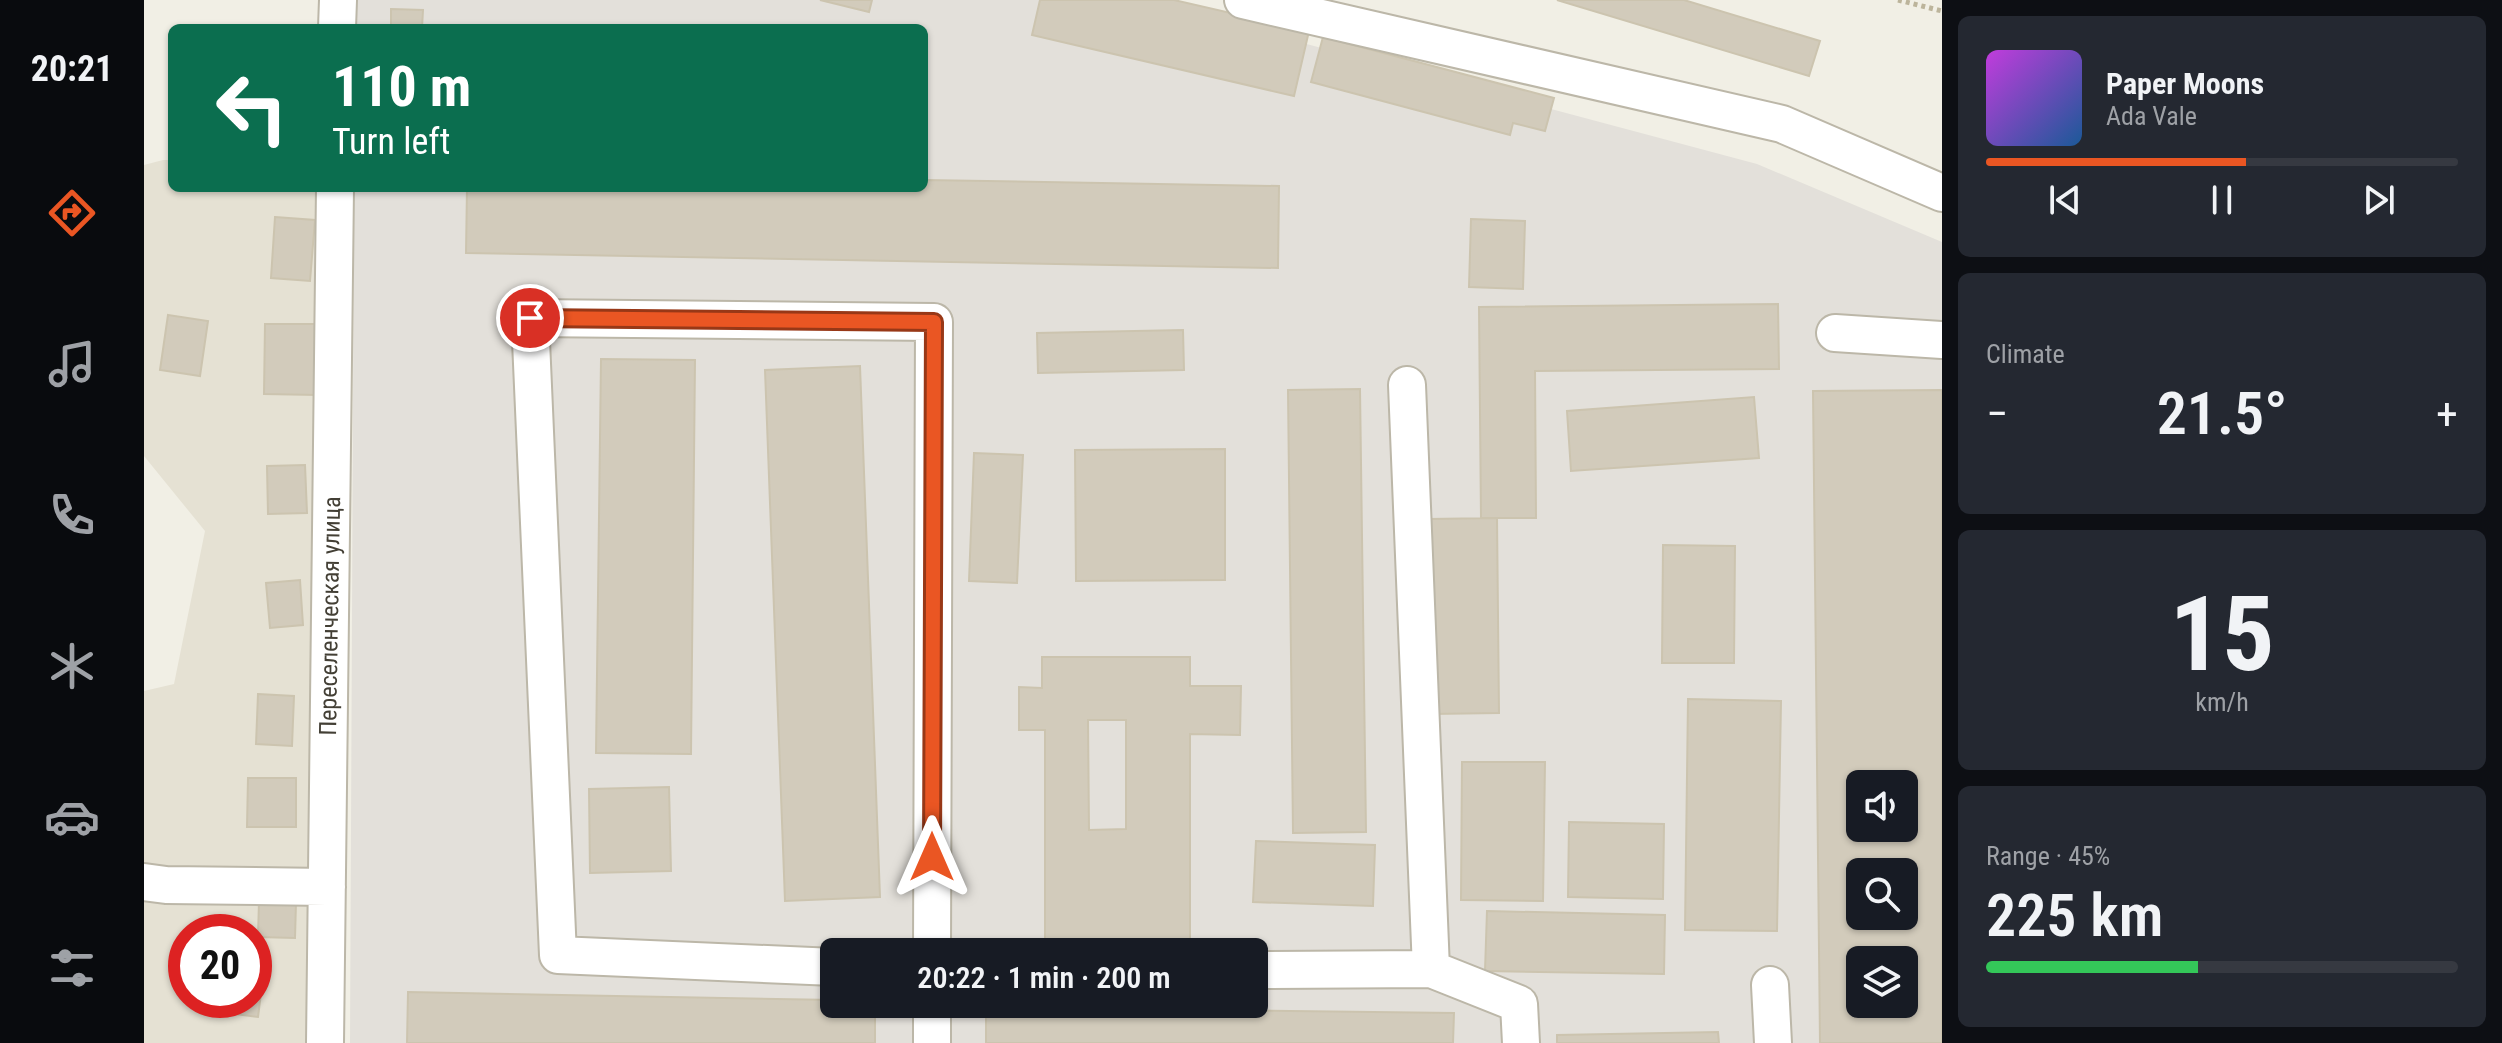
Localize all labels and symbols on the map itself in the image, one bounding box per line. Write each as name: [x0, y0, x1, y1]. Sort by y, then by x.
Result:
pin: [496, 284, 564, 352]
street label: Переселенческая улица: [314, 496, 346, 736]
position arrow: [890, 815, 974, 899]
speed limit sign: 20: [168, 914, 272, 1018]

